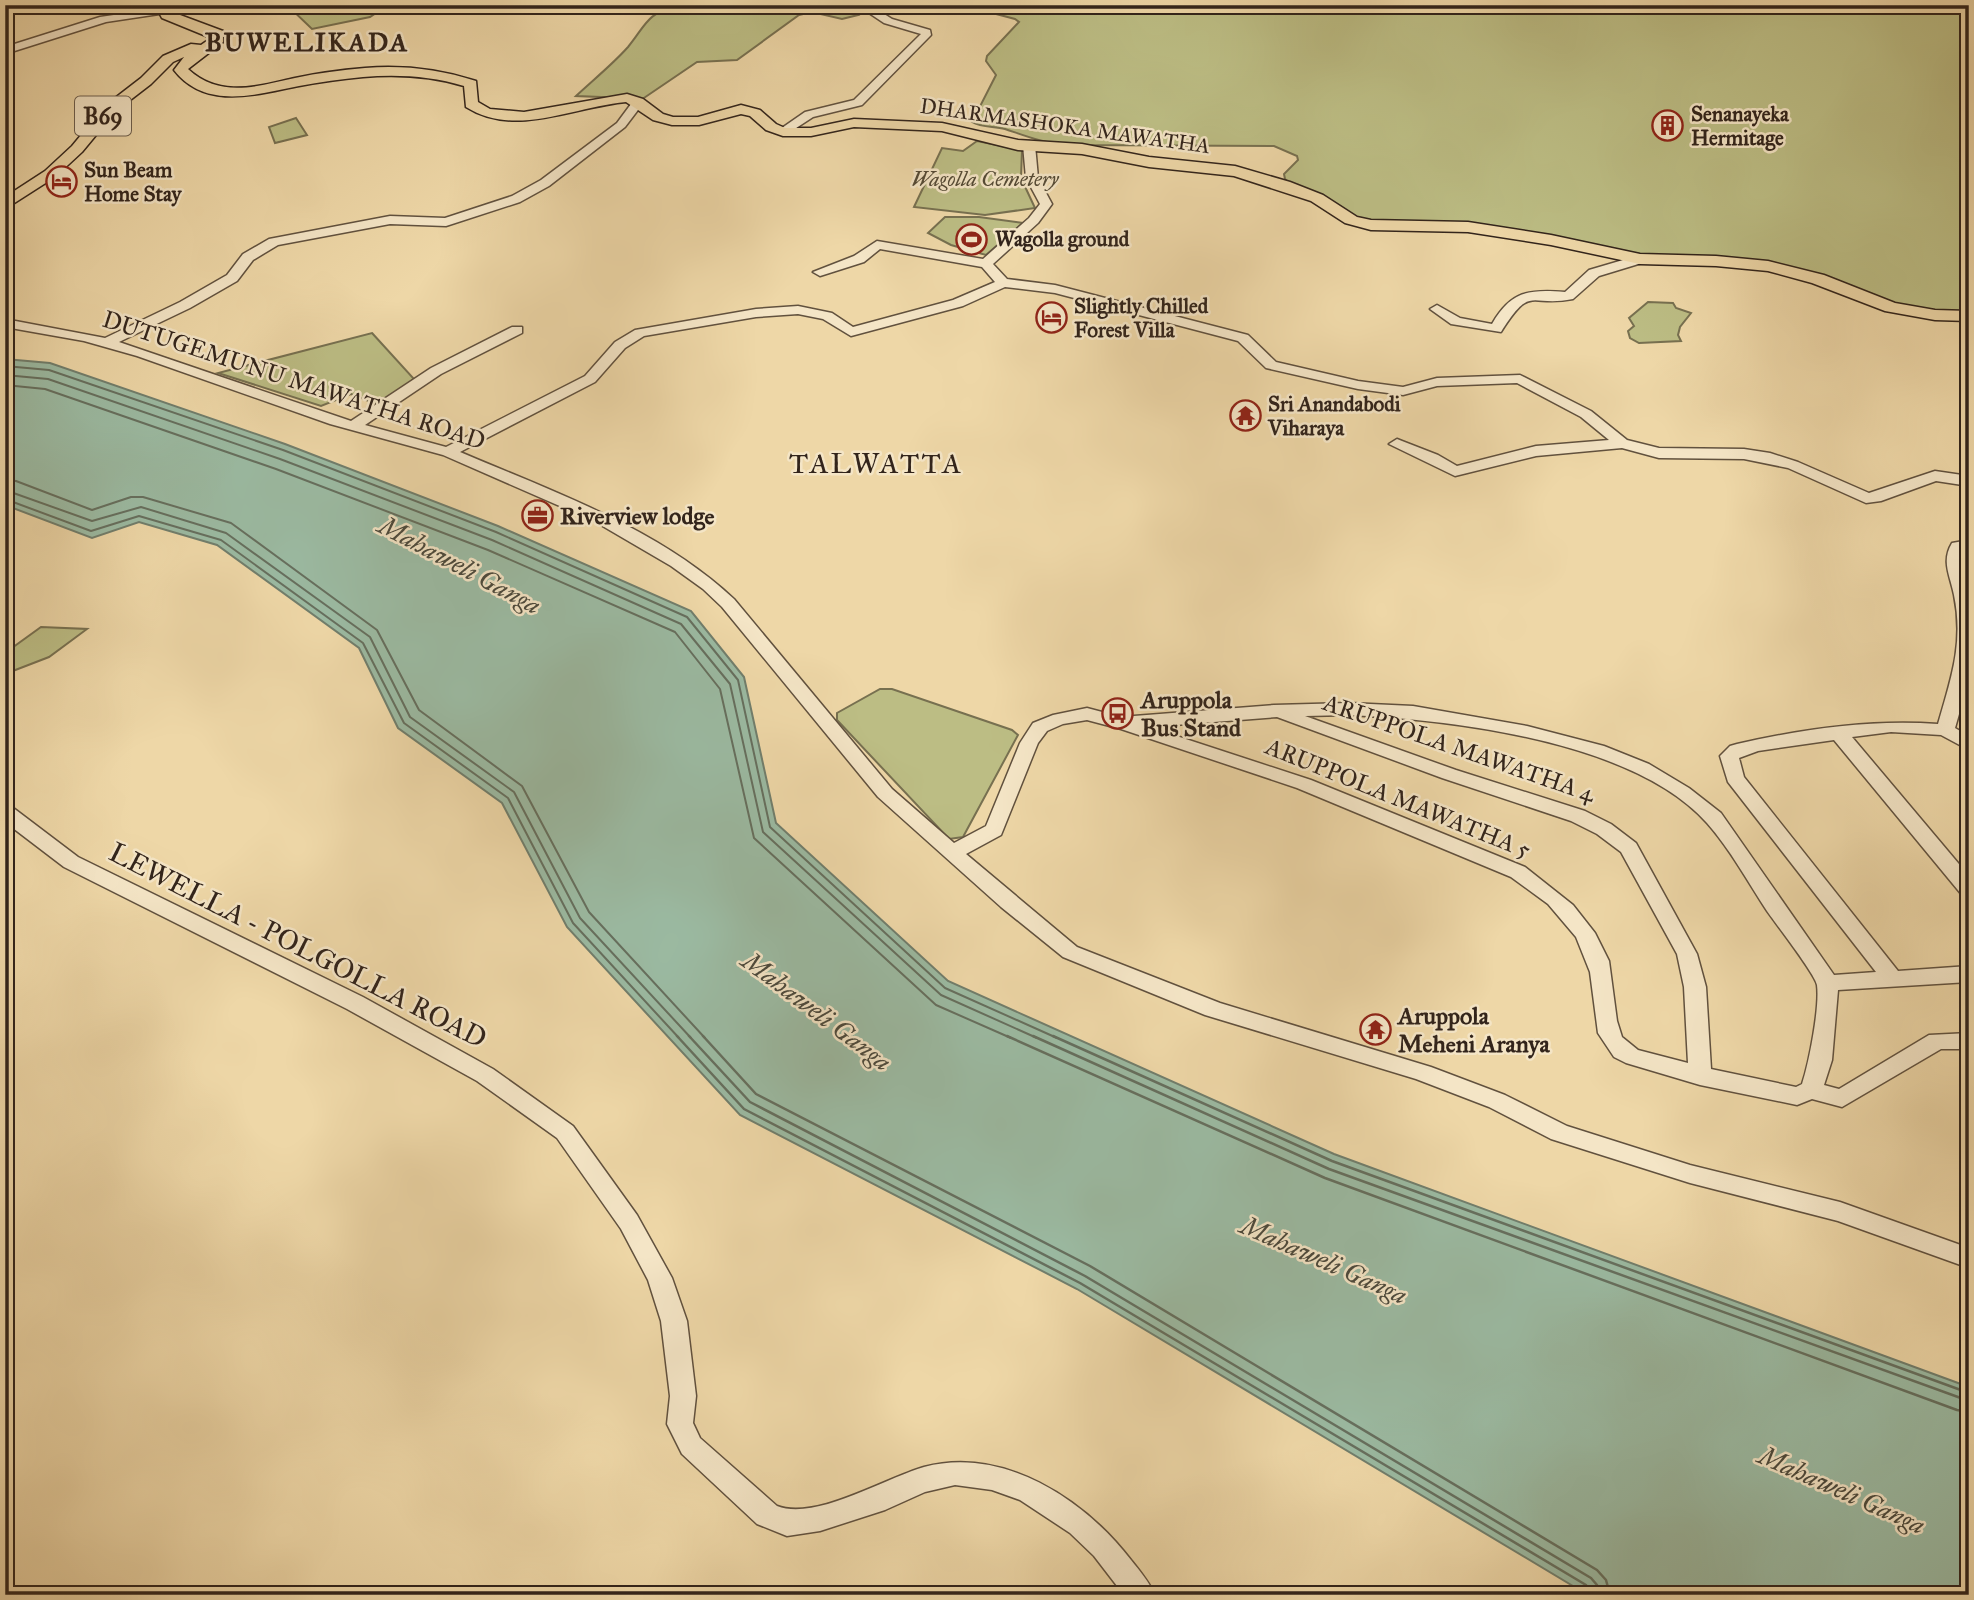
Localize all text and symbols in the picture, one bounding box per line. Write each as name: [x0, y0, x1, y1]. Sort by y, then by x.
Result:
district label: BUWELIKADA: [205, 26, 409, 58]
street label: DHARMASHOKA MAWATHA: [918, 93, 1212, 159]
road number: B69: [75, 97, 131, 136]
place label: Senanayeka Hermitage: [1691, 101, 1790, 151]
building icon: Senanayeka Hermitage: [1651, 109, 1685, 143]
place label: Sun Beam Home Stay: [84, 157, 183, 207]
hotel icon: Sun Beam Home Stay: [44, 165, 78, 199]
park label: Wagolla Cemetery: [912, 166, 1060, 192]
sports icon: Wagolla ground: [955, 222, 989, 256]
place label: Wagolla ground: [995, 226, 1130, 252]
place label: Slightly Chilled Forest Villa: [1074, 293, 1209, 343]
hotel icon: Slightly Chilled Forest Villa: [1034, 301, 1068, 335]
street label: DUTUGEMUNU MAWATHA ROAD: [99, 304, 489, 456]
place label: Sri Anandabodi Viharaya: [1267, 391, 1401, 441]
temple icon: Sri Anandabodi Viharaya: [1228, 399, 1262, 433]
district label: TALWATTA: [789, 446, 963, 481]
office icon: Riverview lodge: [520, 499, 554, 533]
place label: Riverview lodge: [560, 501, 715, 531]
water label: Mahaweli Ganga: [371, 507, 546, 621]
place label: Aruppola Bus Stand: [1139, 685, 1242, 743]
street label: ARUPPOLA MAWATHA 4: [1318, 687, 1599, 809]
bus stop icon: Aruppola Bus Stand: [1101, 697, 1135, 731]
street label: ARUPPOLA MAWATHA 5: [1260, 731, 1535, 865]
street label: LEWELLA - POLGOLLA ROAD: [103, 834, 493, 1056]
water label: Mahaweli Ganga: [734, 943, 898, 1078]
place label: Aruppola Meheni Aranya: [1396, 1001, 1550, 1059]
temple icon: Aruppola Meheni Aranya: [1358, 1013, 1392, 1047]
water label: Mahaweli Ganga: [1233, 1208, 1412, 1311]
water label: Mahaweli Ganga: [1751, 1438, 1930, 1541]

